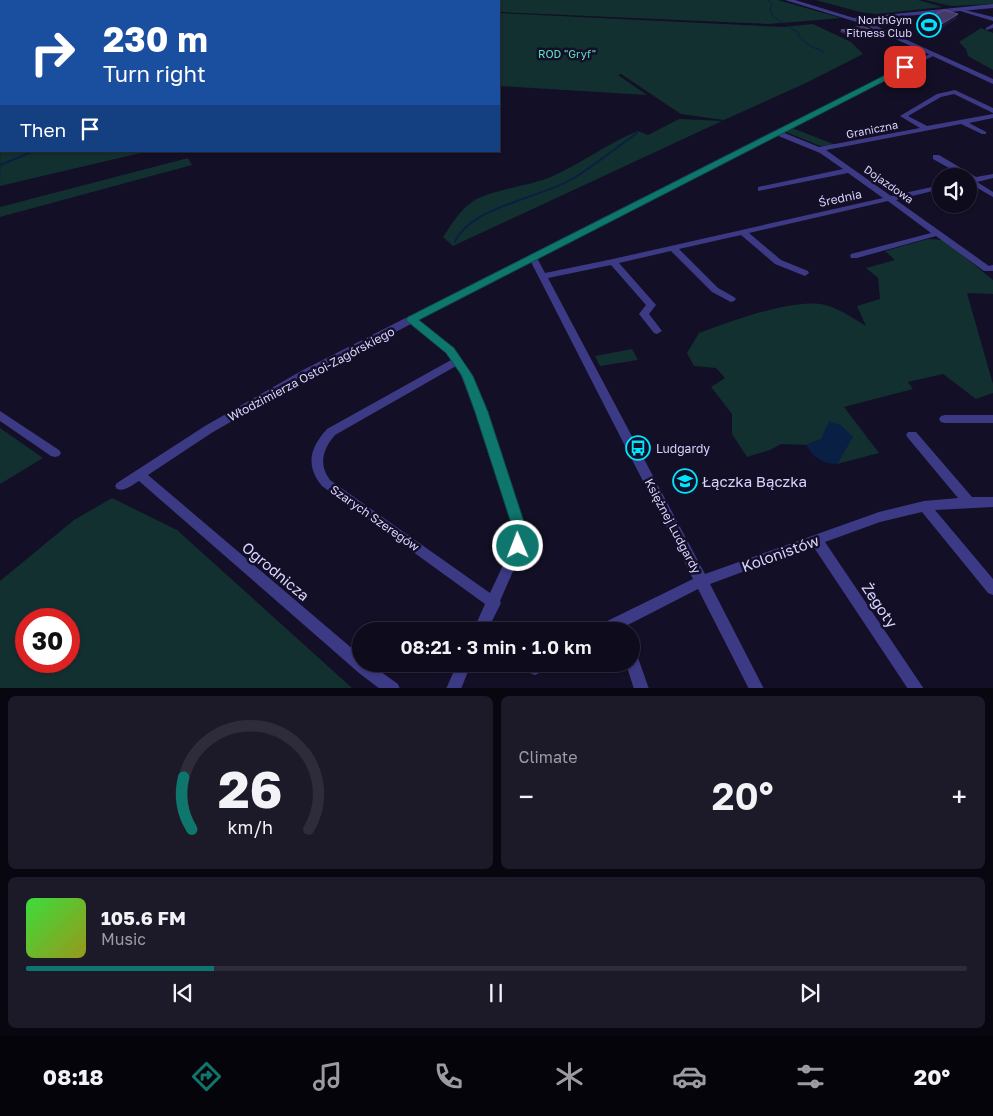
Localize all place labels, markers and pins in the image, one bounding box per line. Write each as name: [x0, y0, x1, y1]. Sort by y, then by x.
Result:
sports icon: NorthGym Fitness Club: [916, 12, 942, 38]
place label: NorthGym Fitness Club: [846, 13, 912, 39]
pin: [884, 46, 926, 88]
bus stop icon: Ludgardy: [625, 435, 651, 461]
place label: Ludgardy: [656, 441, 710, 456]
school or university icon: Łączka Bączka: [672, 468, 698, 494]
place label: Łączka Bączka: [702, 472, 807, 490]

